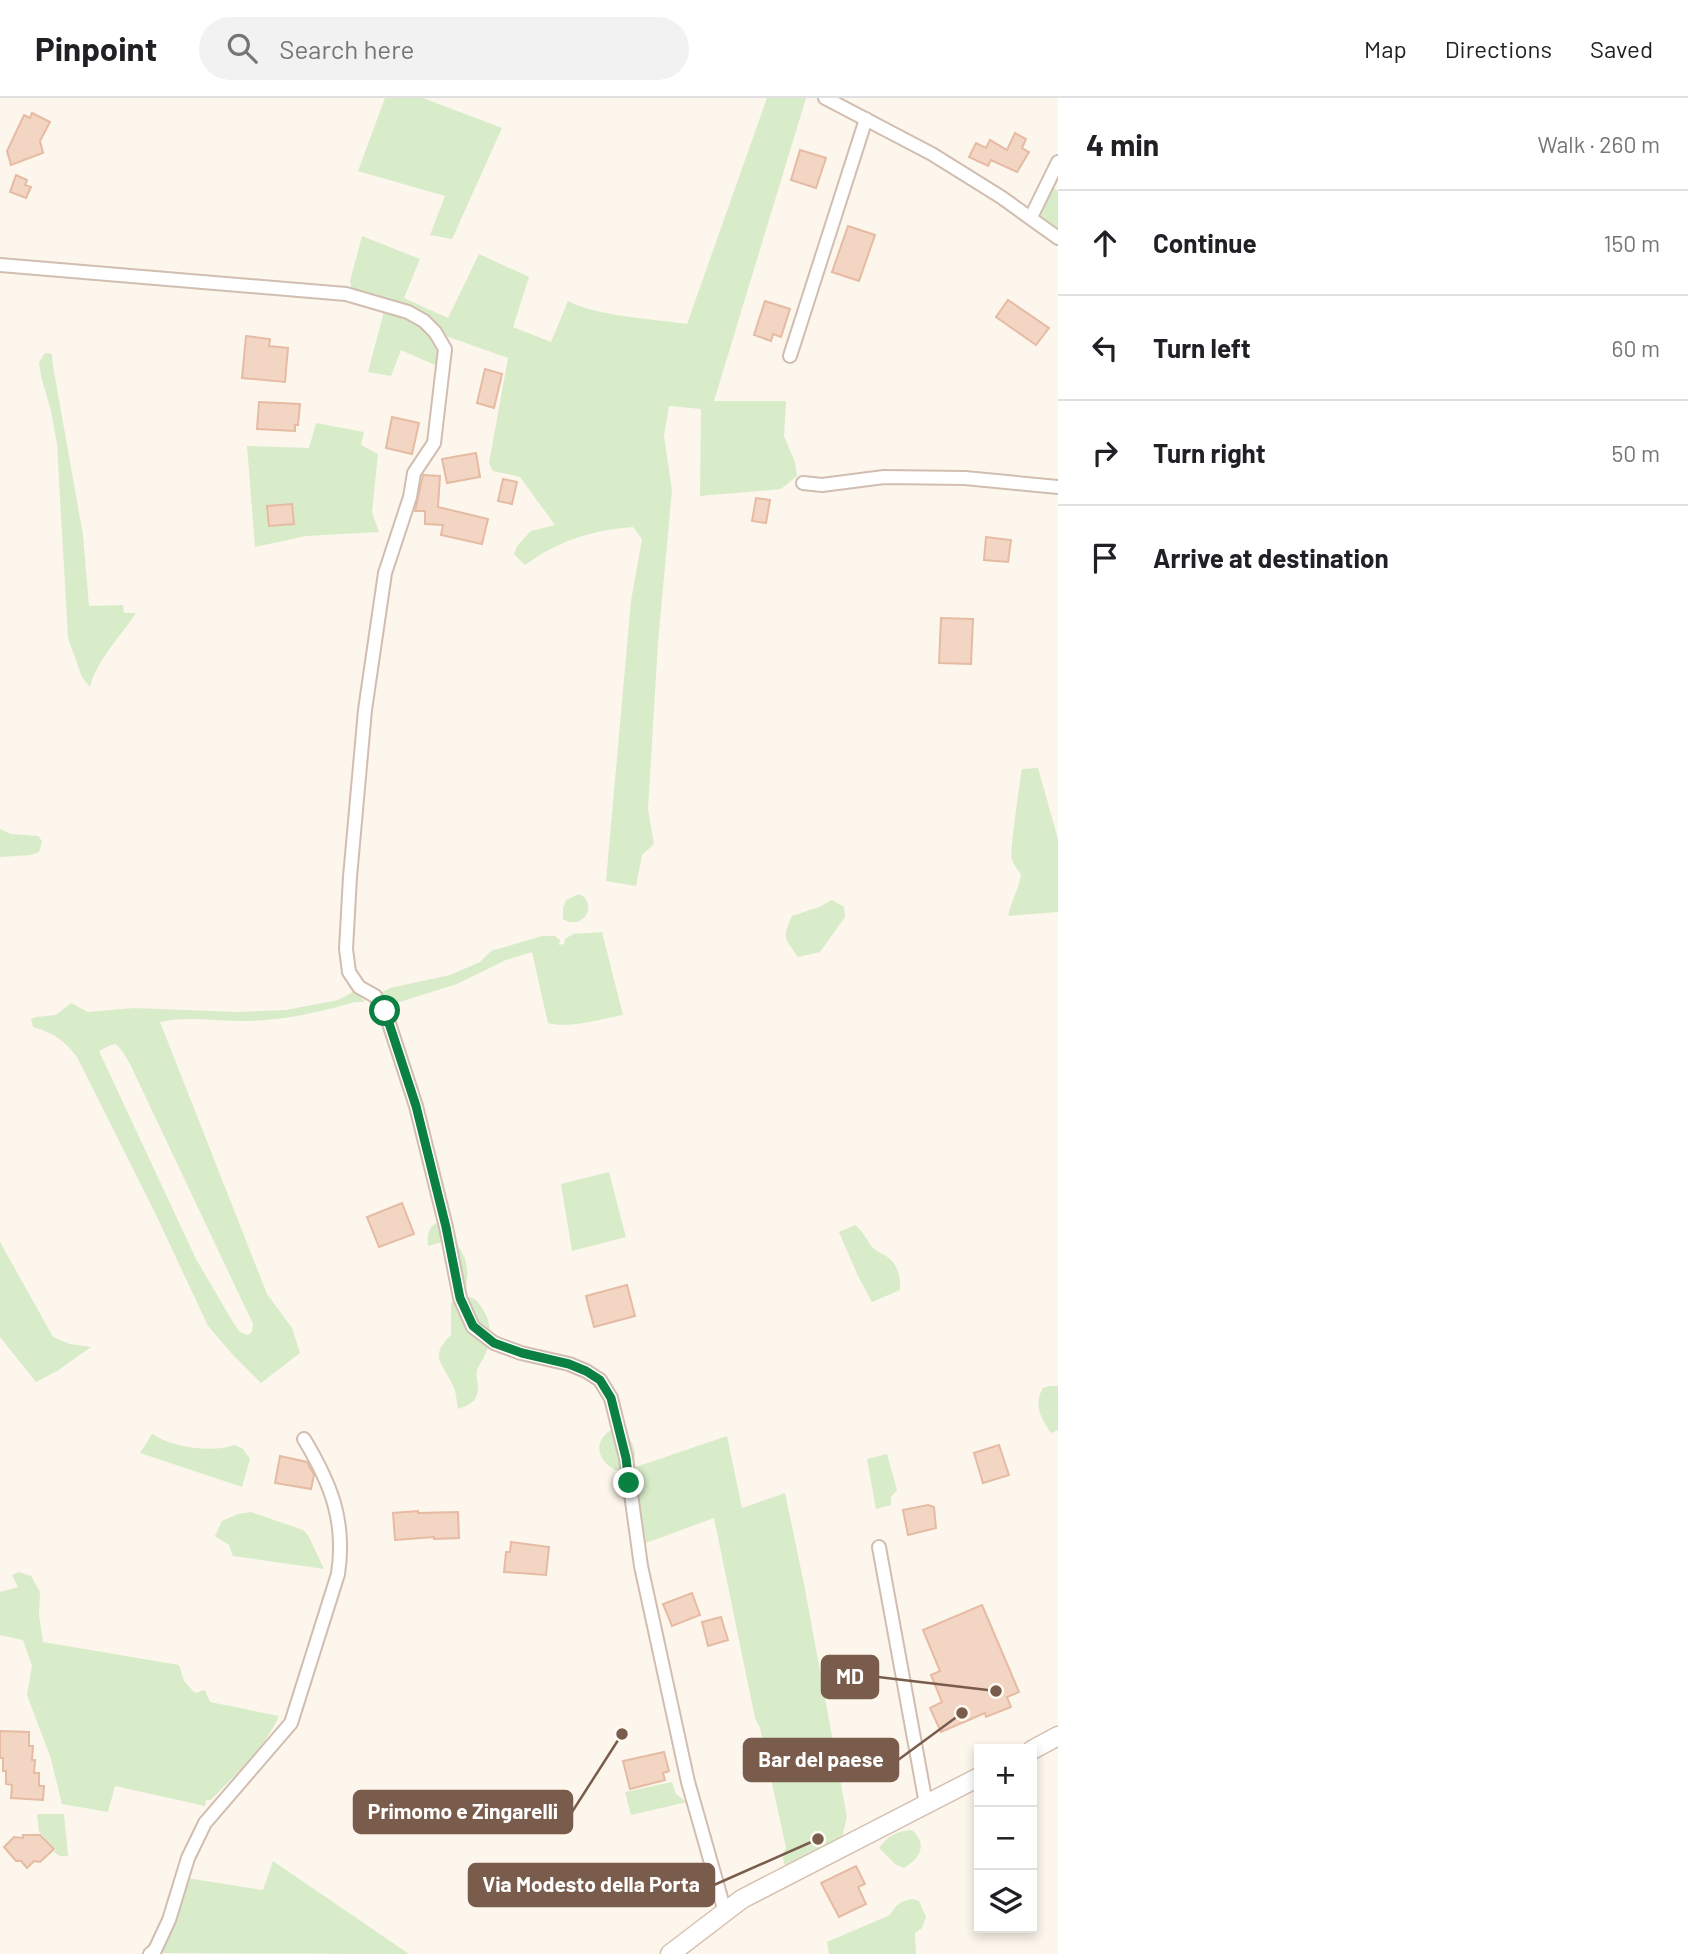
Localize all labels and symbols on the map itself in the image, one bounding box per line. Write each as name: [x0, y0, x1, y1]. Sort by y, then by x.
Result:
route start: [369, 995, 400, 1026]
route end: [613, 1467, 644, 1498]
callout: MD: [822, 1656, 878, 1698]
text: MD: [836, 1663, 864, 1688]
callout: Bar del paese: [744, 1739, 898, 1781]
text: Bar del paese: [758, 1746, 884, 1771]
callout: Primomo e Zingarelli: [354, 1791, 572, 1833]
text: Primomo e Zingarelli: [368, 1798, 558, 1823]
callout: Via Modesto della Porta: [469, 1864, 714, 1906]
text: Via Modesto della Porta: [482, 1871, 700, 1896]

